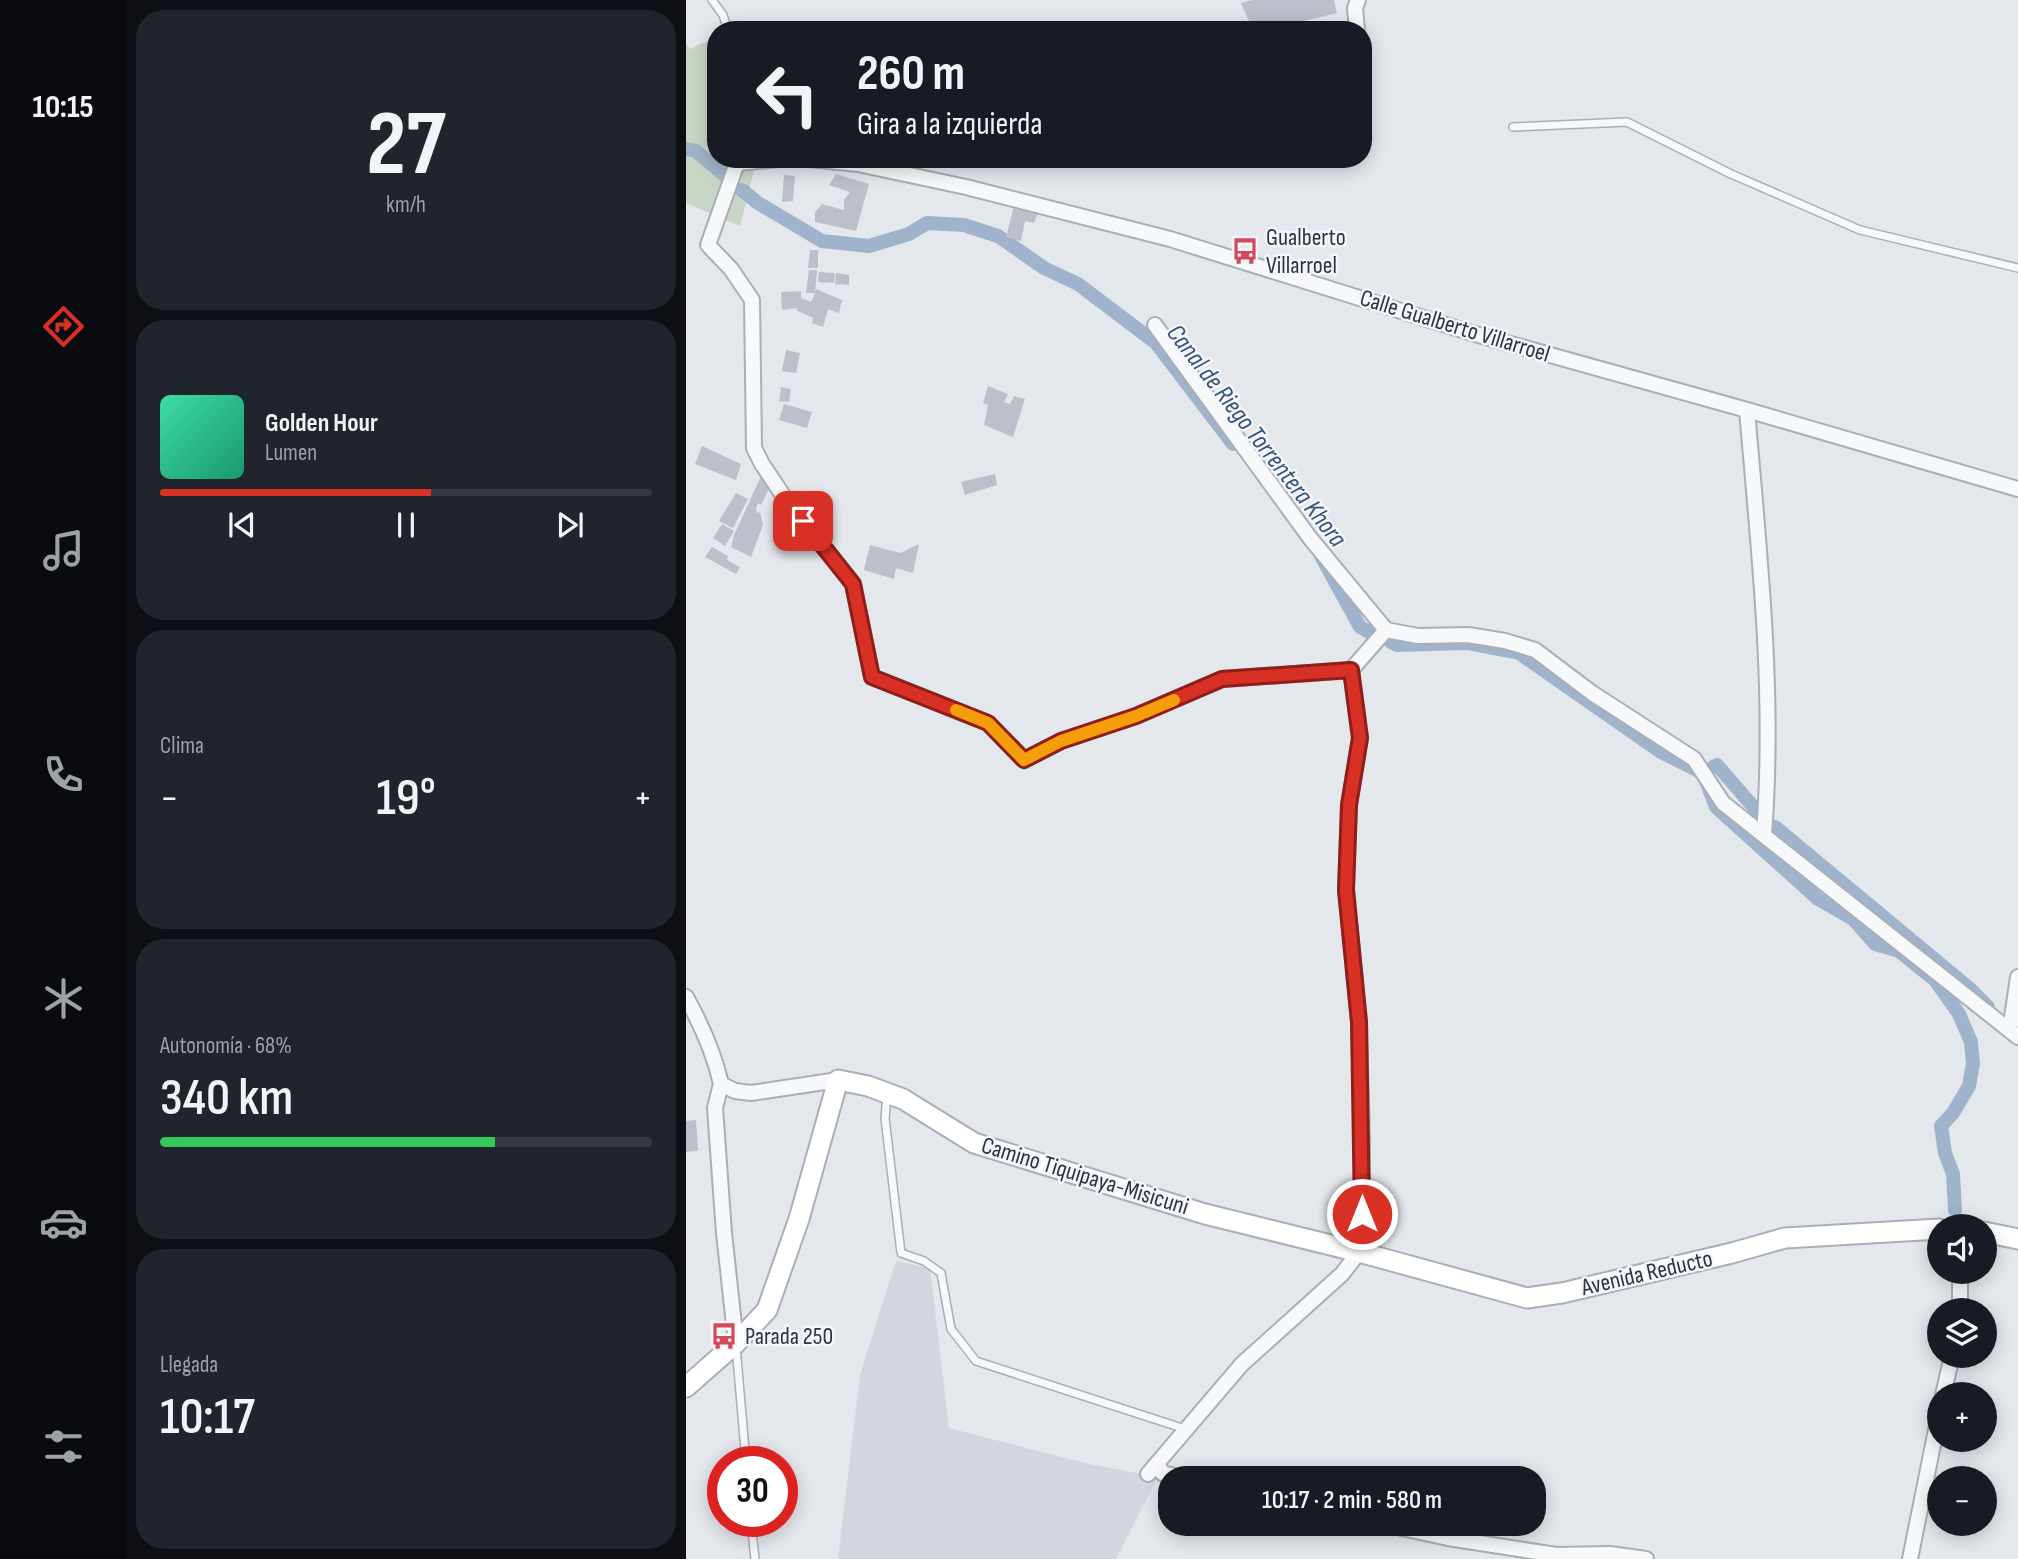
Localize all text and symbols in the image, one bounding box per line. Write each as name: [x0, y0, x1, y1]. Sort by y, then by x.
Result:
text: 260 m: [857, 45, 965, 104]
icon: left: [742, 49, 833, 140]
text: 10:15: [32, 88, 94, 127]
text: 27: [366, 91, 446, 200]
text: Gira a la izquierda: [857, 105, 1043, 144]
text: km/h: [386, 191, 426, 219]
place label: Gualberto Villarroel: [1266, 223, 1346, 280]
bus stop icon: Gualberto Villarroel: [1230, 236, 1260, 266]
street label: Calle Gualberto Villarroel: [1356, 283, 1554, 369]
icon: directions: [39, 302, 88, 351]
water label: Canal de Riego Torrentera Khora: [1159, 319, 1353, 554]
text: Golden Hour: [265, 408, 378, 439]
text: Lumen: [265, 439, 317, 467]
pin: [773, 491, 833, 551]
icon: arrive: [784, 502, 822, 540]
icon: previous: [223, 506, 261, 544]
icon: pause: [387, 506, 425, 544]
icon: next: [551, 506, 589, 544]
icon: music: [39, 526, 88, 575]
text: Clima: [160, 732, 204, 760]
icon: phone: [39, 750, 88, 799]
text: 19°: [376, 767, 436, 830]
text: −: [160, 776, 179, 821]
text: +: [633, 776, 652, 821]
icon: climate: [39, 974, 88, 1023]
text: Autonomía · 68%: [160, 1032, 292, 1060]
text: 340 km: [160, 1067, 293, 1130]
street label: Camino Tiquipaya-Misicuni: [978, 1131, 1192, 1221]
position arrow: [1325, 1177, 1399, 1251]
icon: car: [39, 1198, 88, 1247]
map controls: [1927, 1214, 1997, 1536]
button: sound: [1927, 1214, 1997, 1284]
street label: Avenida Reducto: [1578, 1244, 1715, 1302]
button: layers: [1927, 1298, 1997, 1368]
bus stop icon: Parada 250: [709, 1321, 739, 1351]
place label: Parada 250: [745, 1322, 833, 1351]
text: Llegada: [160, 1351, 218, 1379]
button: +: [1927, 1382, 1997, 1452]
text: 10:17: [160, 1386, 255, 1449]
icon: filters: [39, 1422, 88, 1471]
speed limit sign: 30: [707, 1446, 798, 1537]
button: −: [1927, 1466, 1997, 1536]
text: 10:17 · 2 min · 580 m: [1262, 1485, 1442, 1516]

